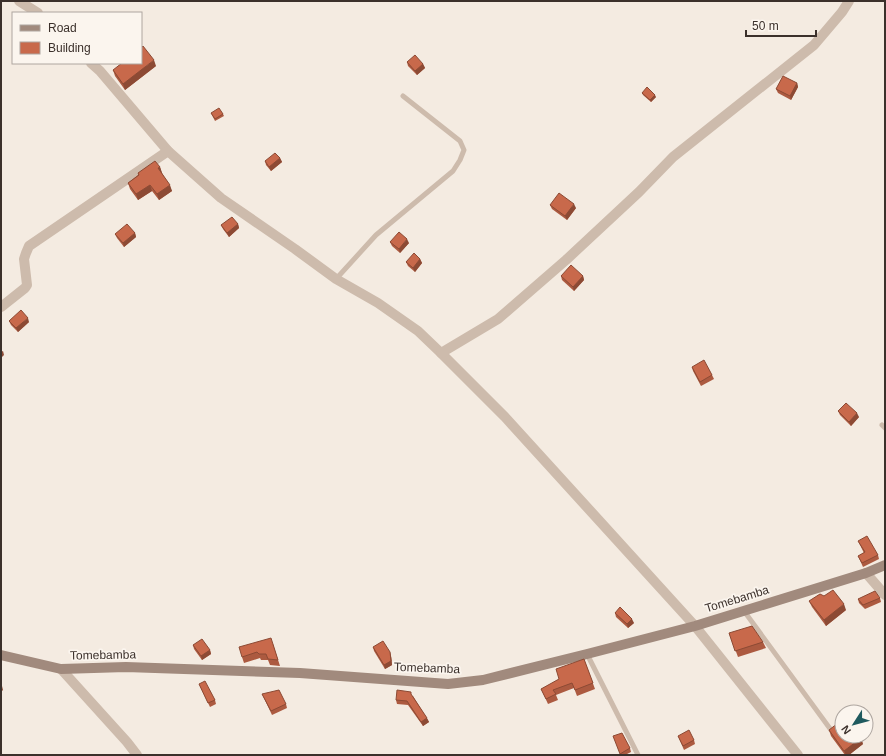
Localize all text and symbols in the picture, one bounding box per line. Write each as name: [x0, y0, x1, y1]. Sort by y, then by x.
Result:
legend: [12, 12, 142, 64]
scale bar: [746, 12, 816, 38]
text: 50 m: [752, 19, 779, 33]
text: Road: [48, 21, 77, 35]
text: Building: [48, 41, 91, 55]
street label: Tomebamba: [703, 583, 771, 615]
street label: Tomebamba: [70, 647, 136, 663]
street label: Tomebamba: [394, 660, 461, 676]
north arrow: [834, 704, 874, 744]
text: N: [839, 723, 853, 737]

